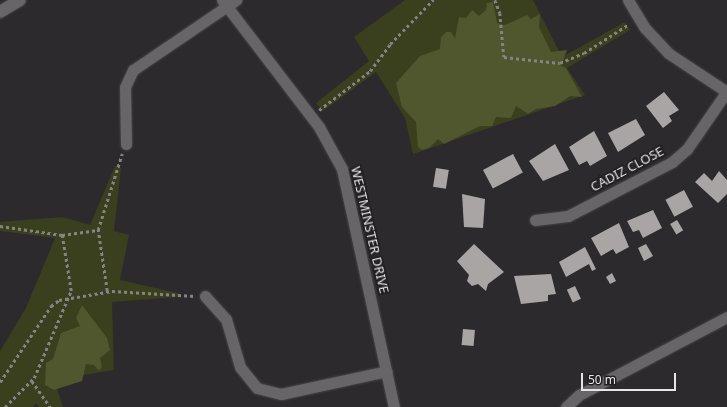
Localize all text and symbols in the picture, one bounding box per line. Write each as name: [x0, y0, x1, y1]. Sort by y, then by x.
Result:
street label: CADIZ CLOSE: [588, 143, 666, 195]
street label: WESTMINSTER DRIVE: [348, 165, 392, 295]
scale bar: [583, 365, 678, 391]
text: 50 m: [588, 371, 616, 388]

